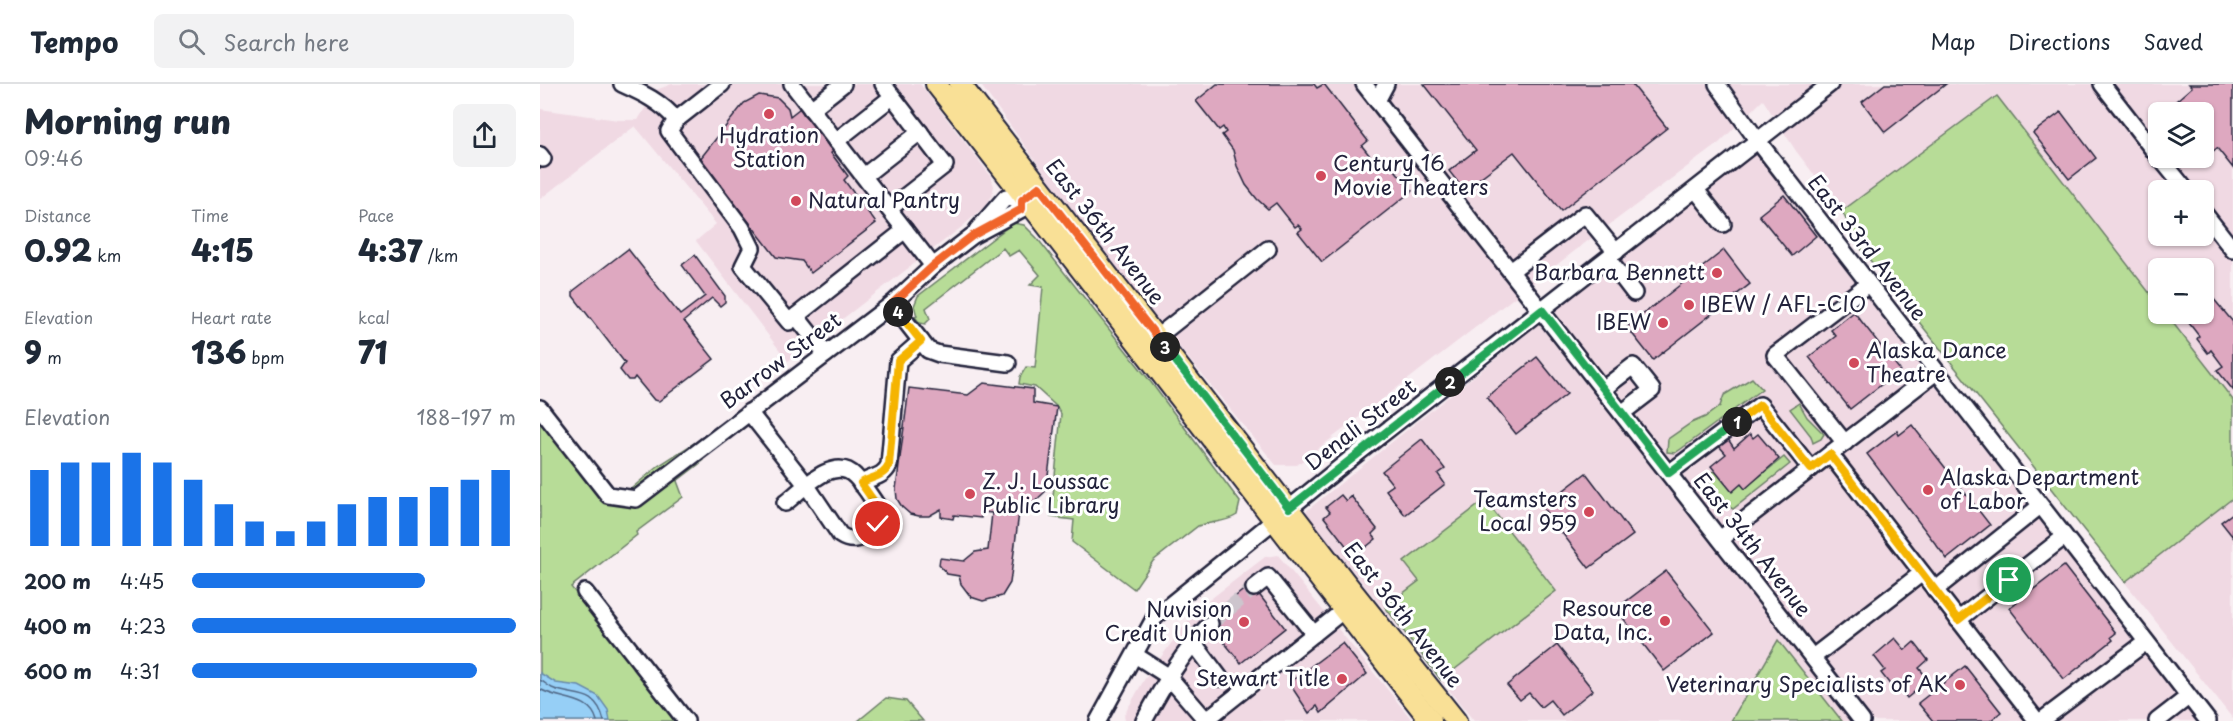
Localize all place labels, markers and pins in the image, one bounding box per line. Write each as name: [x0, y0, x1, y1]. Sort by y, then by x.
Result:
marker: Hydration Station: [762, 107, 776, 121]
place label: Hydration Station: [719, 118, 819, 174]
place label: Century 16 Movie Theaters: [1333, 146, 1488, 202]
marker: Century 16 Movie Theaters: [1314, 169, 1328, 183]
place label: Natural Pantry: [808, 183, 960, 215]
marker: Natural Pantry: [789, 194, 803, 208]
place label: Barbara Bennett: [1534, 255, 1705, 287]
marker: Barbara Bennett: [1710, 266, 1724, 280]
place label: IBEW / AFL-CIO: [1701, 287, 1866, 319]
pin: 4: [883, 297, 913, 327]
marker: IBEW / AFL-CIO: [1682, 298, 1696, 312]
place label: IBEW: [1597, 305, 1651, 337]
marker: IBEW: [1656, 316, 1670, 330]
pin: 3: [1150, 332, 1180, 362]
place label: Alaska Dance Theatre: [1866, 333, 2007, 389]
marker: Alaska Dance Theatre: [1847, 356, 1861, 370]
pin: 2: [1435, 367, 1465, 397]
pin: 1: [1722, 407, 1752, 437]
place label: Alaska Department of Labor: [1940, 460, 2139, 516]
place label: Z. J. Loussac Public Library: [982, 464, 1120, 520]
place label: Teamsters Local 959: [1473, 482, 1577, 538]
marker: Alaska Department of Labor: [1921, 483, 1935, 497]
marker: Z. J. Loussac Public Library: [963, 487, 977, 501]
pin: [852, 498, 903, 549]
marker: Teamsters Local 959: [1582, 505, 1596, 519]
pin: [1983, 554, 2034, 605]
place label: Resource Data, Inc.: [1553, 591, 1653, 647]
place label: Nuvision Credit Union: [1105, 592, 1232, 648]
marker: Resource Data, Inc.: [1658, 614, 1672, 628]
marker: Nuvision Credit Union: [1237, 615, 1251, 629]
place label: Stewart Title: [1195, 661, 1330, 693]
place label: Veterinary Specialists of AK: [1666, 667, 1948, 699]
marker: Stewart Title: [1335, 672, 1349, 686]
marker: Veterinary Specialists of AK: [1953, 678, 1967, 692]

